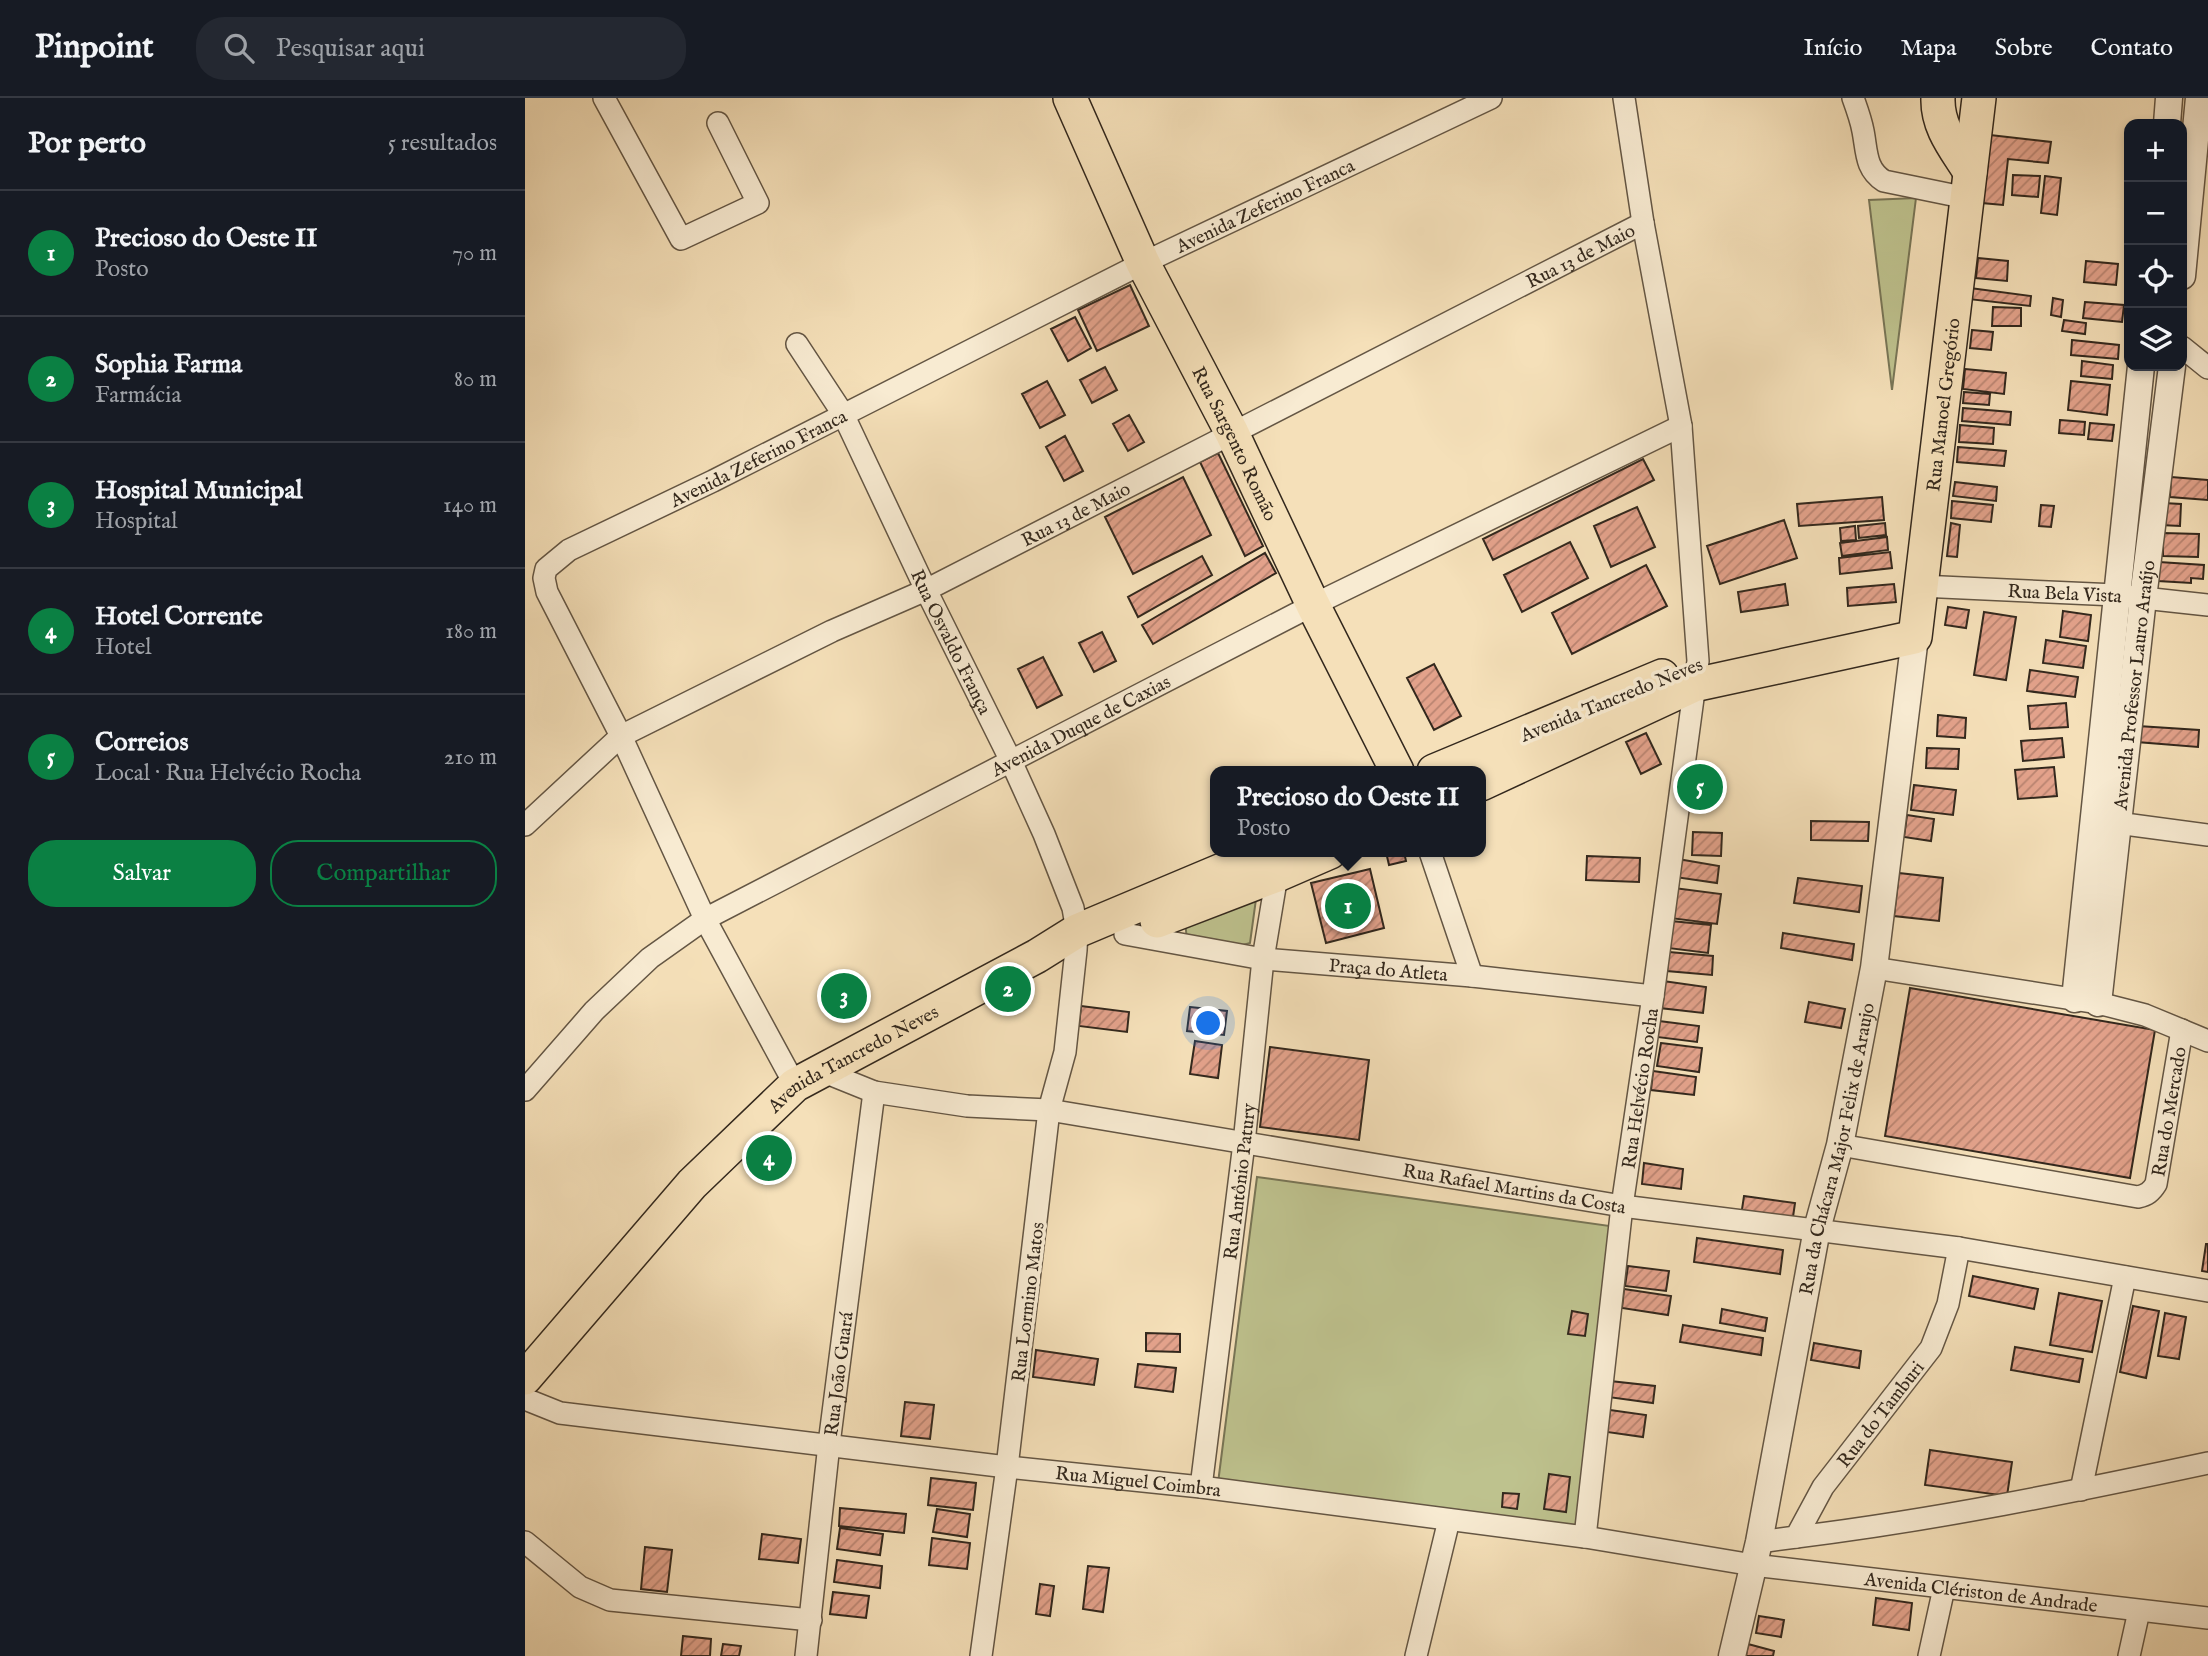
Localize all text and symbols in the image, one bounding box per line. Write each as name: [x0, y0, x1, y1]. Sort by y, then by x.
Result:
search box: [196, 17, 686, 80]
text: Pinpoint: [35, 27, 154, 69]
icon: search: [220, 29, 258, 67]
text: Pesquisar aqui: [276, 32, 425, 65]
text: Início: [1803, 33, 1862, 64]
text: Mapa: [1900, 33, 1957, 64]
text: Sobre: [1995, 33, 2053, 64]
text: Contato: [2091, 33, 2173, 64]
map controls: [2124, 119, 2187, 371]
button: +: [2124, 119, 2187, 182]
text: Por perto: [28, 125, 146, 163]
text: 5 resultados: [388, 129, 497, 158]
street label: Avenida Zeferino Franca: [1172, 154, 1360, 260]
button: −: [2124, 182, 2187, 245]
street label: Rua 13 de Maio: [1522, 219, 1640, 295]
text: Precioso do Oeste II: [95, 222, 317, 255]
text: 1: [47, 239, 55, 268]
text: 70 m: [452, 239, 497, 268]
button: locate: [2124, 245, 2187, 308]
text: Posto: [95, 255, 149, 284]
button: layers: [2124, 308, 2187, 371]
street label: Rua Manoel Gregório: [1922, 317, 1967, 493]
text: Sophia Farma: [95, 348, 242, 381]
street label: Rua Sargento Romão: [1185, 363, 1282, 525]
text: 2: [46, 365, 56, 394]
text: 80 m: [454, 365, 497, 394]
text: Farmácia: [95, 381, 181, 410]
street label: Avenida Zeferino Franca: [666, 405, 852, 514]
text: Hospital Municipal: [95, 474, 303, 507]
street label: Rua 13 de Maio: [1018, 477, 1135, 553]
text: 3: [47, 491, 55, 520]
text: 140 m: [443, 491, 497, 520]
text: Hospital: [95, 507, 177, 536]
street label: Avenida Professor Lauro Araújo: [2109, 559, 2162, 812]
street label: Rua Osvaldo França: [904, 566, 996, 720]
street label: Rua Bela Vista: [2007, 580, 2124, 610]
text: Hotel Corrente: [95, 600, 263, 633]
text: 4: [45, 617, 57, 646]
text: 180 m: [445, 617, 497, 646]
text: Hotel: [95, 633, 152, 662]
street label: Avenida Tancredo Neves: [1516, 653, 1706, 749]
street label: Avenida Duque de Caxias: [987, 671, 1175, 784]
text: Correios: [95, 726, 189, 759]
text: 5: [47, 743, 55, 772]
text: 210 m: [444, 743, 497, 772]
text: Local · Rua Helvécio Rocha: [95, 759, 361, 788]
pin: 5: [1677, 761, 1723, 813]
popup: [1210, 766, 1486, 857]
text: Precioso do Oeste II: [1237, 781, 1459, 814]
text: Posto: [1237, 814, 1290, 843]
button: Salvar: [28, 840, 256, 907]
button: Compartilhar: [270, 840, 497, 907]
pin: 1: [1325, 880, 1371, 932]
street label: Praça do Atleta: [1328, 954, 1449, 988]
pin: 2: [985, 963, 1031, 1015]
pin: 3: [821, 970, 867, 1022]
street label: Avenida Tancredo Neves: [763, 1001, 943, 1120]
street label: Rua da Chácara Major Felix de Araujo: [1795, 1001, 1881, 1297]
your location: [1191, 1006, 1225, 1040]
street label: Rua Helvécio Rocha: [1618, 1006, 1665, 1171]
street label: Rua do Mercado: [2147, 1045, 2193, 1179]
street label: Rua Antônio Patury: [1220, 1101, 1262, 1261]
pin: 4: [746, 1132, 792, 1184]
street label: Rua Rafael Martins da Costa: [1401, 1159, 1628, 1221]
street label: Rua Lormino Matos: [1007, 1221, 1051, 1384]
street label: Rua João Guará: [820, 1310, 860, 1438]
street label: Rua do Tamburi: [1833, 1357, 1930, 1473]
street label: Rua Miguel Coimbra: [1054, 1462, 1223, 1504]
street label: Avenida Clériston de Andrade: [1862, 1568, 2099, 1619]

